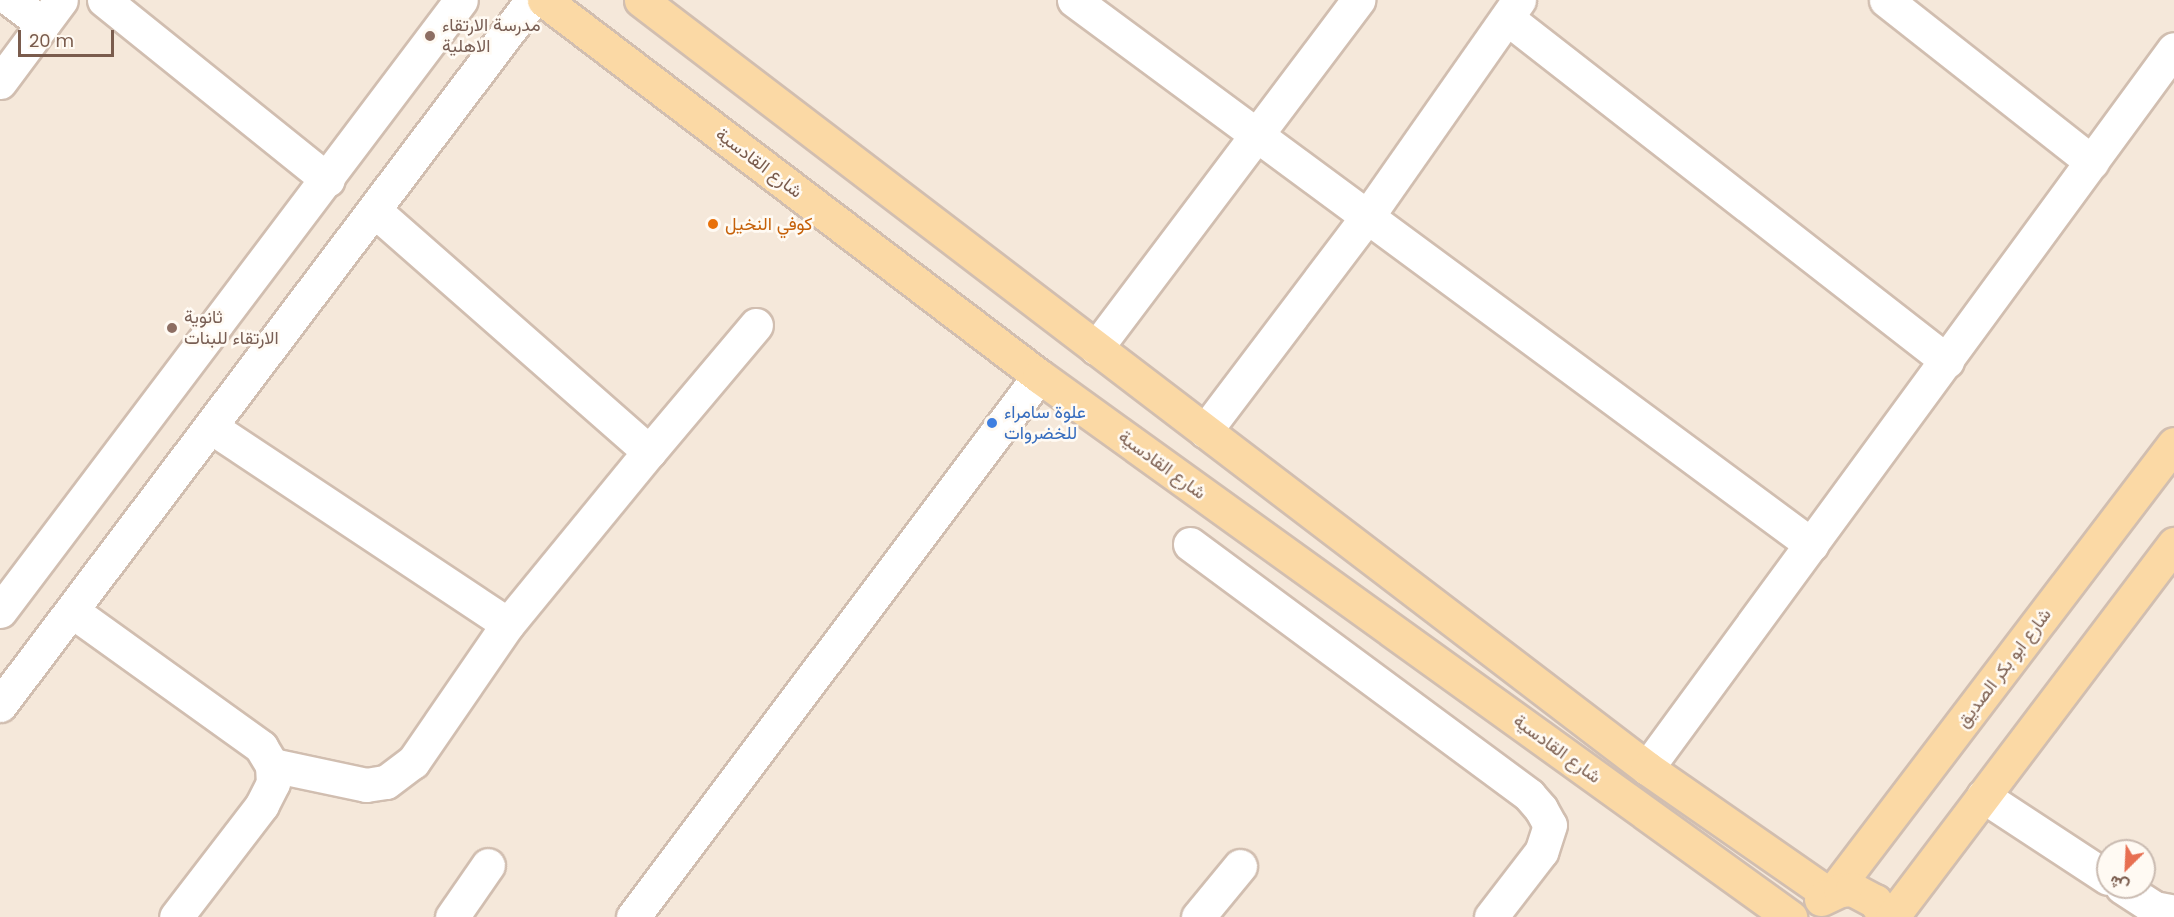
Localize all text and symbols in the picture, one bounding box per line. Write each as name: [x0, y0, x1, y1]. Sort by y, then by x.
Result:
place label: مدرسة الارتقاء الاهلية: [442, 15, 541, 57]
scale bar: [21, 18, 117, 56]
text: 20 m: [29, 28, 74, 53]
marker: مدرسة الارتقاء الاهلية: [423, 29, 437, 43]
street label: شارع القادسية: [711, 123, 807, 203]
place label: كوفي النخيل: [725, 213, 813, 235]
marker: كوفي النخيل: [706, 217, 720, 231]
place label: ثانوية الارتقاء للبنات: [184, 307, 279, 350]
marker: ثانوية الارتقاء للبنات: [165, 321, 179, 335]
place label: علوة سامراء للخضروات: [1004, 402, 1086, 444]
marker: علوة سامراء للخضروات: [985, 416, 999, 430]
street label: شارع القادسية: [1114, 426, 1210, 504]
street label: شارع ابو بكر الصديق: [1952, 604, 2056, 732]
street label: شارع القادسية: [1509, 710, 1605, 788]
north arrow: [2096, 839, 2156, 899]
text: ش: [2106, 870, 2133, 898]

